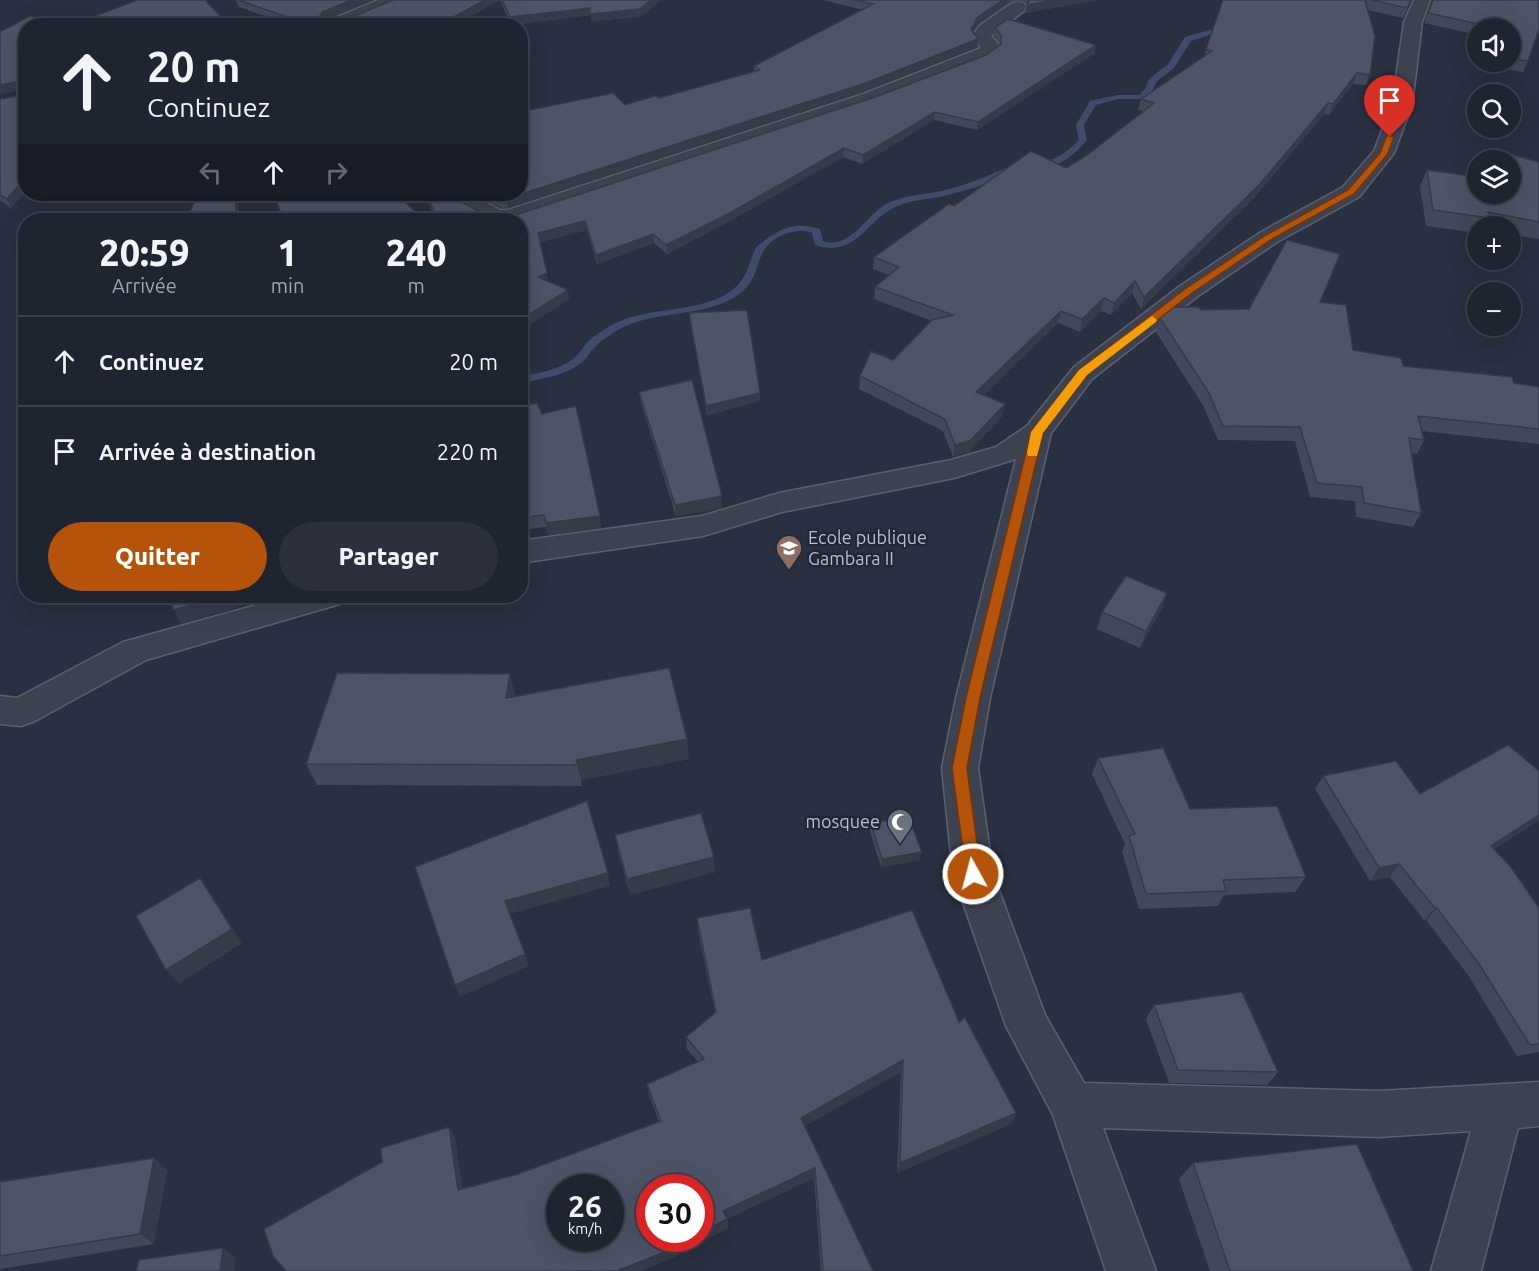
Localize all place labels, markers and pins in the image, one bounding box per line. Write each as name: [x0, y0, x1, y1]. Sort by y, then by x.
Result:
pin: [1364, 75, 1415, 137]
place label: Ecole publique Gambara II: [808, 527, 927, 568]
school or university icon: Ecole publique Gambara II: [774, 533, 804, 571]
mosque icon: mosquee: [885, 807, 915, 845]
place label: mosquee: [805, 811, 880, 831]

